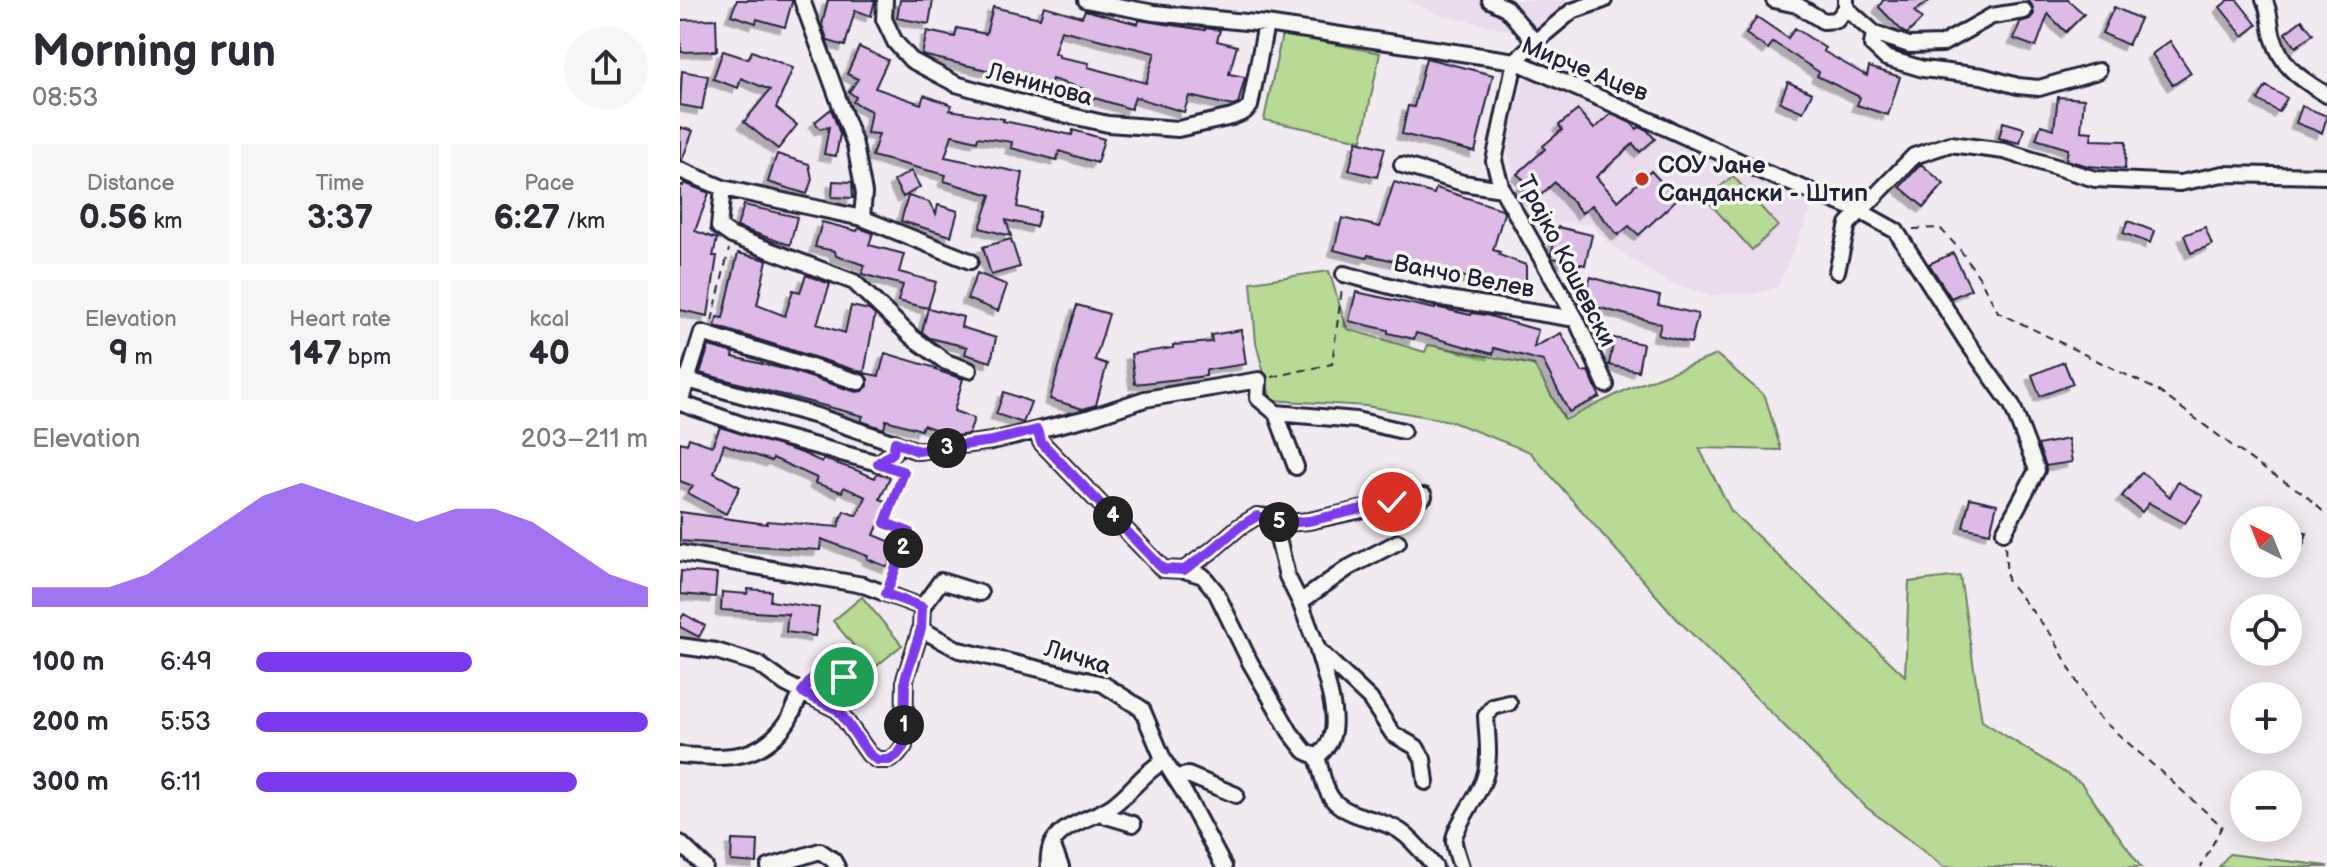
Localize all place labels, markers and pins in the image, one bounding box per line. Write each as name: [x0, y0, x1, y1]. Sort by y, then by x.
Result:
place label: СОУ Јане Сандански - Штип: [1658, 151, 1868, 208]
marker: СОУ Јане Сандански - Штип: [1633, 170, 1651, 188]
pin: 3: [927, 428, 967, 468]
pin: [1358, 468, 1426, 536]
pin: 4: [1093, 496, 1133, 536]
pin: 5: [1259, 502, 1299, 542]
pin: 2: [883, 528, 923, 568]
pin: [810, 643, 878, 711]
pin: 1: [884, 705, 924, 745]

